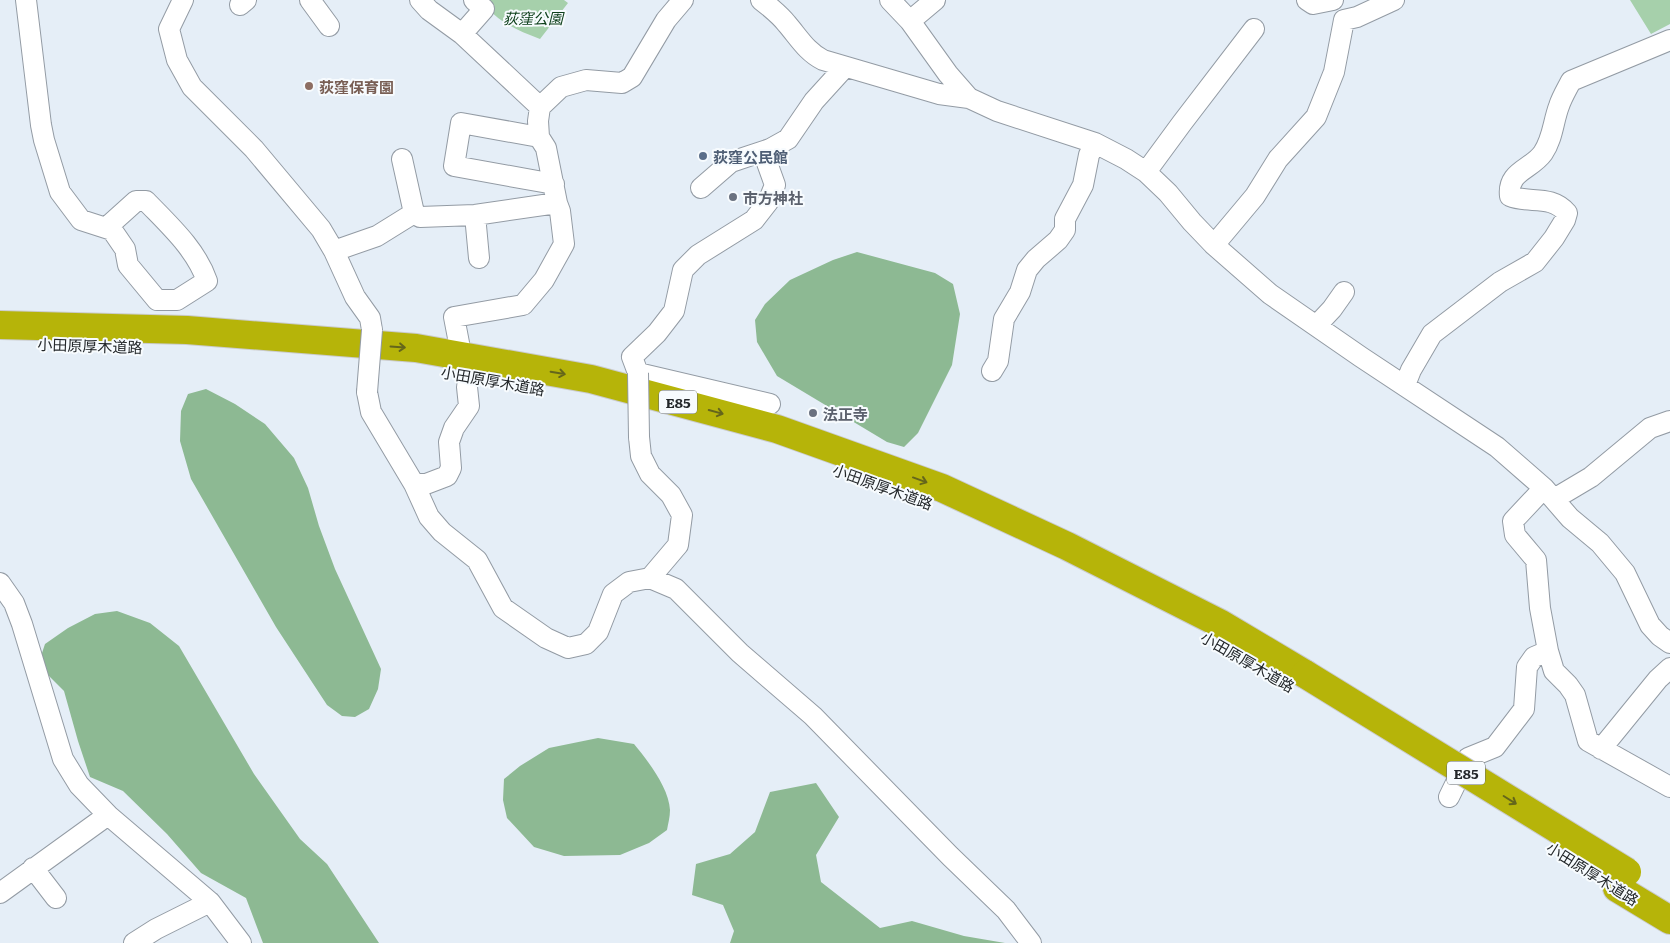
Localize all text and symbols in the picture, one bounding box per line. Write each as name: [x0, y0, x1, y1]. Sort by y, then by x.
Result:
park label: 荻窪公園: [503, 6, 565, 29]
place label: 荻窪保育園: [319, 75, 394, 98]
marker: 荻窪保育園: [303, 80, 315, 92]
place label: 荻窪公民館: [713, 145, 788, 168]
marker: 荻窪公民館: [697, 150, 709, 162]
place label: 市方神社: [743, 186, 803, 209]
marker: 市方神社: [727, 191, 739, 203]
street label: 小田原厚木道路: [37, 332, 143, 358]
one-way arrow: [390, 342, 406, 351]
street label: 小田原厚木道路: [439, 360, 547, 400]
one-way arrow: [550, 368, 566, 378]
road number: E85: [659, 391, 697, 414]
place label: 法正寺: [823, 402, 868, 425]
marker: 法正寺: [807, 407, 819, 419]
one-way arrow: [707, 408, 723, 418]
street label: 小田原厚木道路: [830, 457, 936, 515]
one-way arrow: [911, 476, 927, 485]
street label: 小田原厚木道路: [1197, 625, 1299, 697]
road number: E85: [1447, 761, 1485, 784]
one-way arrow: [1503, 795, 1517, 806]
street label: 小田原厚木道路: [1542, 835, 1644, 911]

